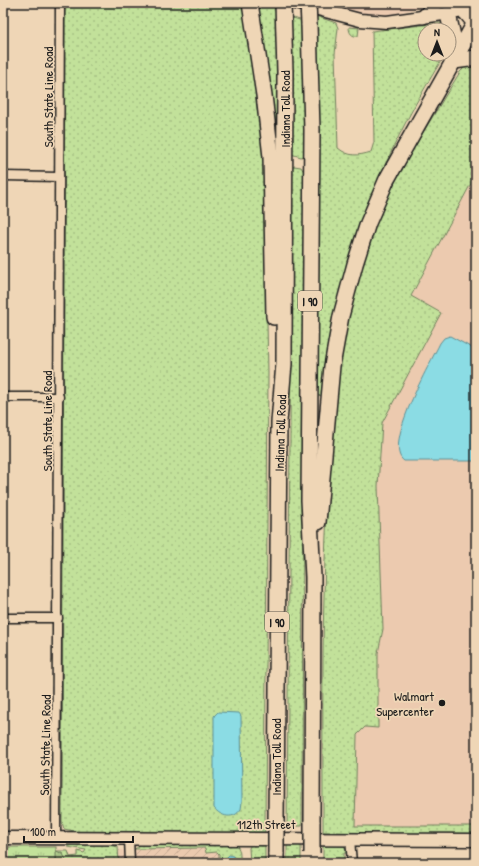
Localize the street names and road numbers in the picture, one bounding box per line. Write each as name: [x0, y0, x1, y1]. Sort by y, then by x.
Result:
street label: South State Line Road: [39, 47, 57, 147]
street label: Indiana Toll Road: [276, 70, 294, 148]
road number: I 90: [298, 291, 322, 311]
street label: South State Line Road: [38, 371, 56, 471]
street label: Indiana Toll Road: [270, 394, 290, 472]
road number: I 90: [265, 612, 289, 632]
street label: South State Line Road: [35, 695, 55, 795]
street label: Indiana Toll Road: [267, 718, 285, 796]
street label: 112th Street: [237, 815, 296, 833]

